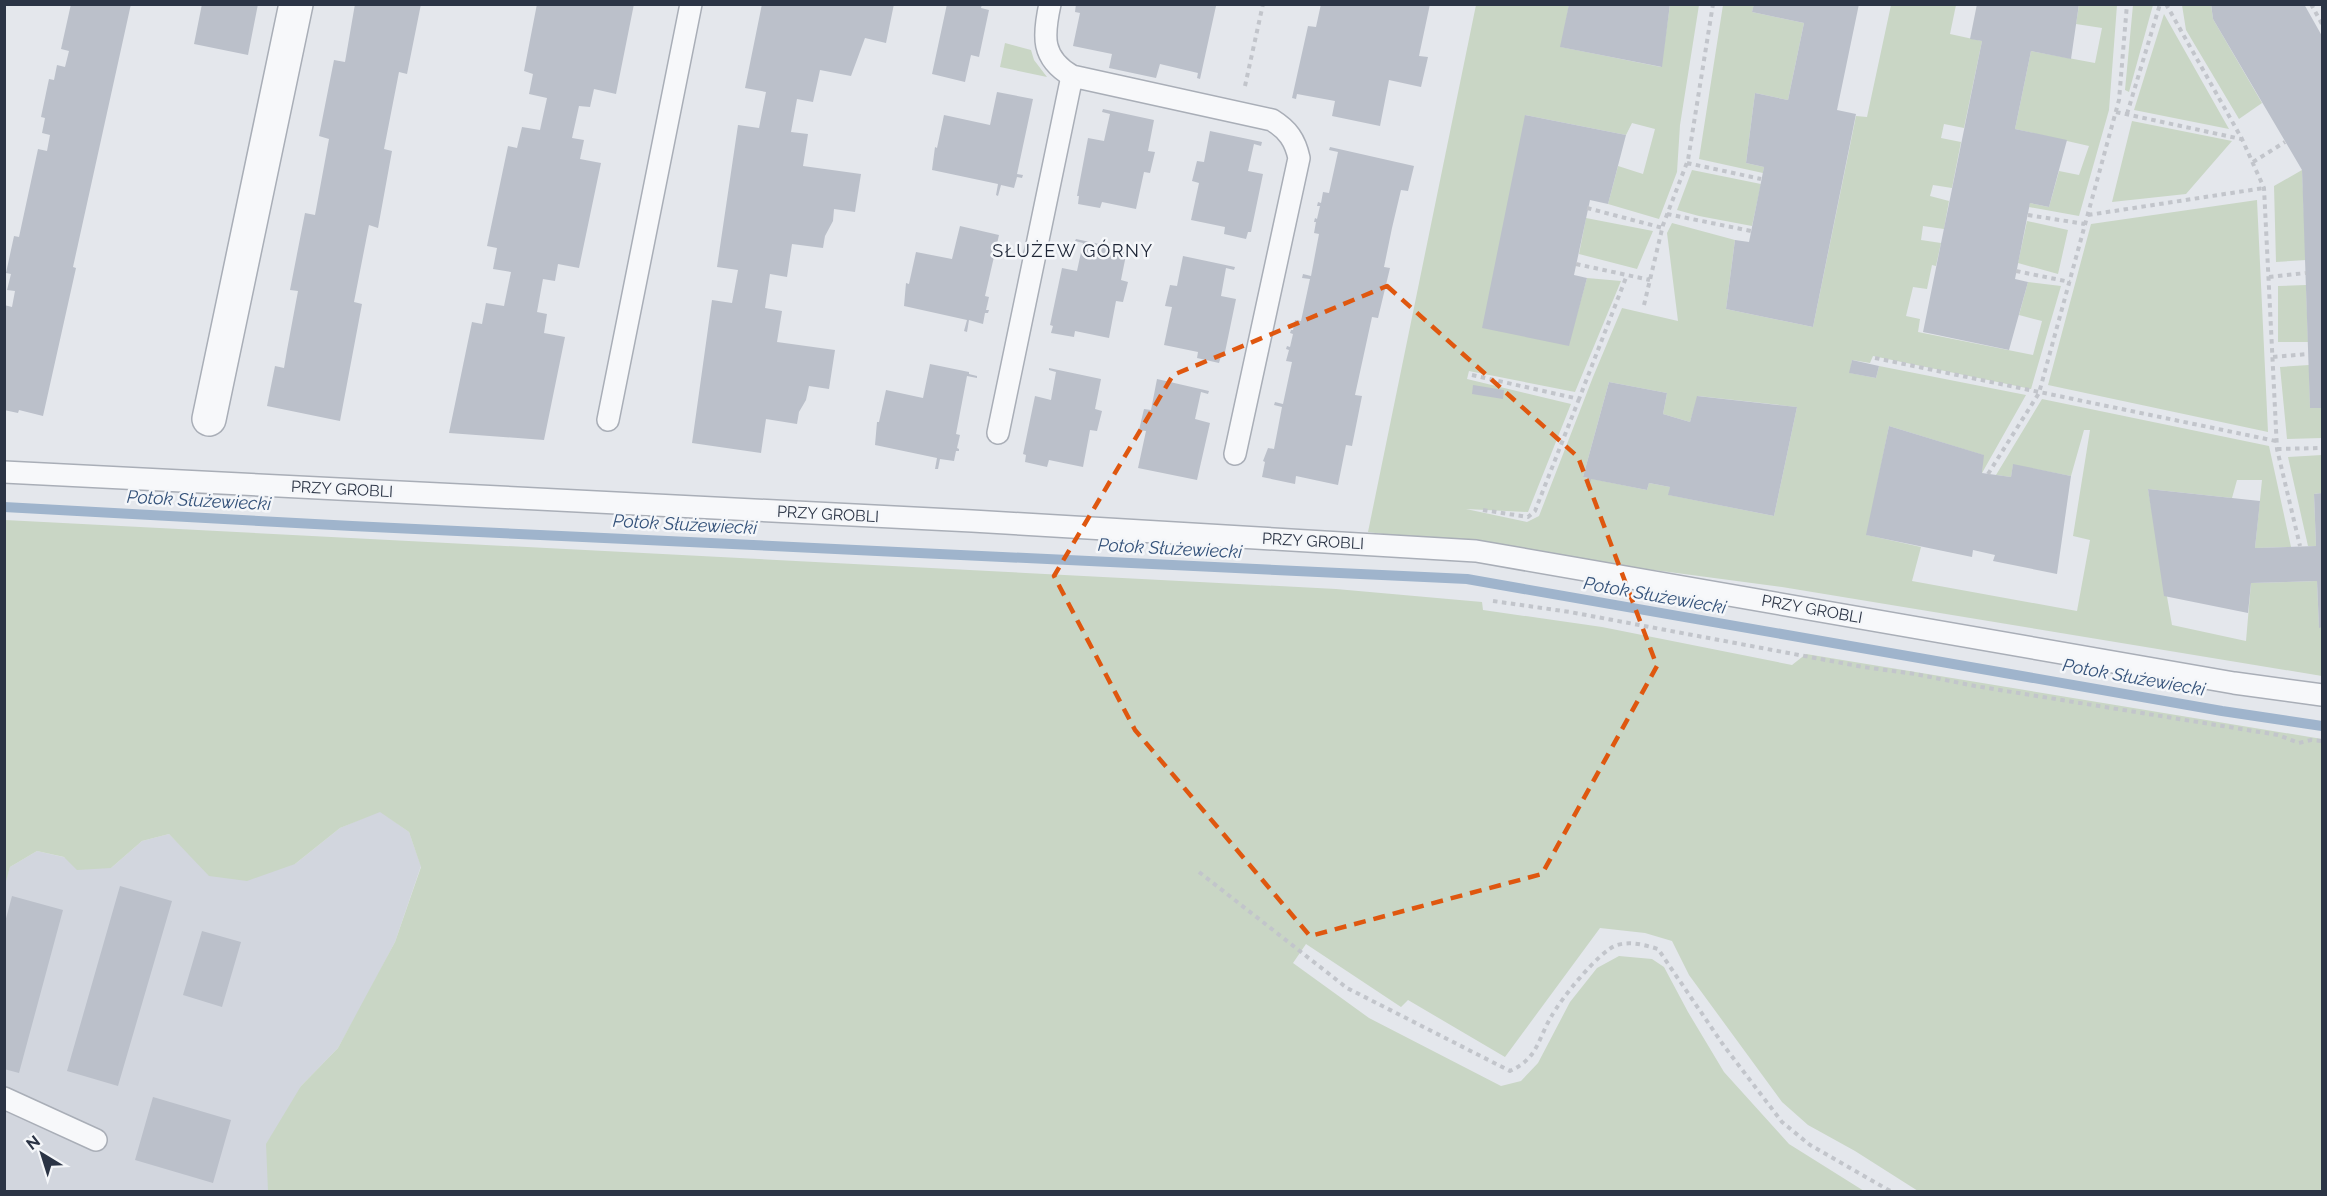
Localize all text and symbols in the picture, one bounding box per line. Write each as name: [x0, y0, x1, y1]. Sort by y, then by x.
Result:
district label: SŁUŻEW GÓRNY: [992, 239, 1154, 261]
street label: PRZY GROBLI: [290, 477, 394, 501]
water label: Potok Służewiecki: [126, 486, 273, 514]
street label: PRZY GROBLI: [776, 502, 880, 526]
water label: Potok Służewiecki: [612, 510, 759, 538]
street label: PRZY GROBLI: [1261, 529, 1365, 553]
water label: Potok Służewiecki: [1097, 534, 1244, 562]
water label: Potok Służewiecki: [1582, 572, 1729, 618]
street label: PRZY GROBLI: [1760, 591, 1864, 627]
water label: Potok Służewiecki: [2061, 654, 2208, 700]
north arrow: [12, 1124, 72, 1184]
text: N: [22, 1131, 44, 1154]

